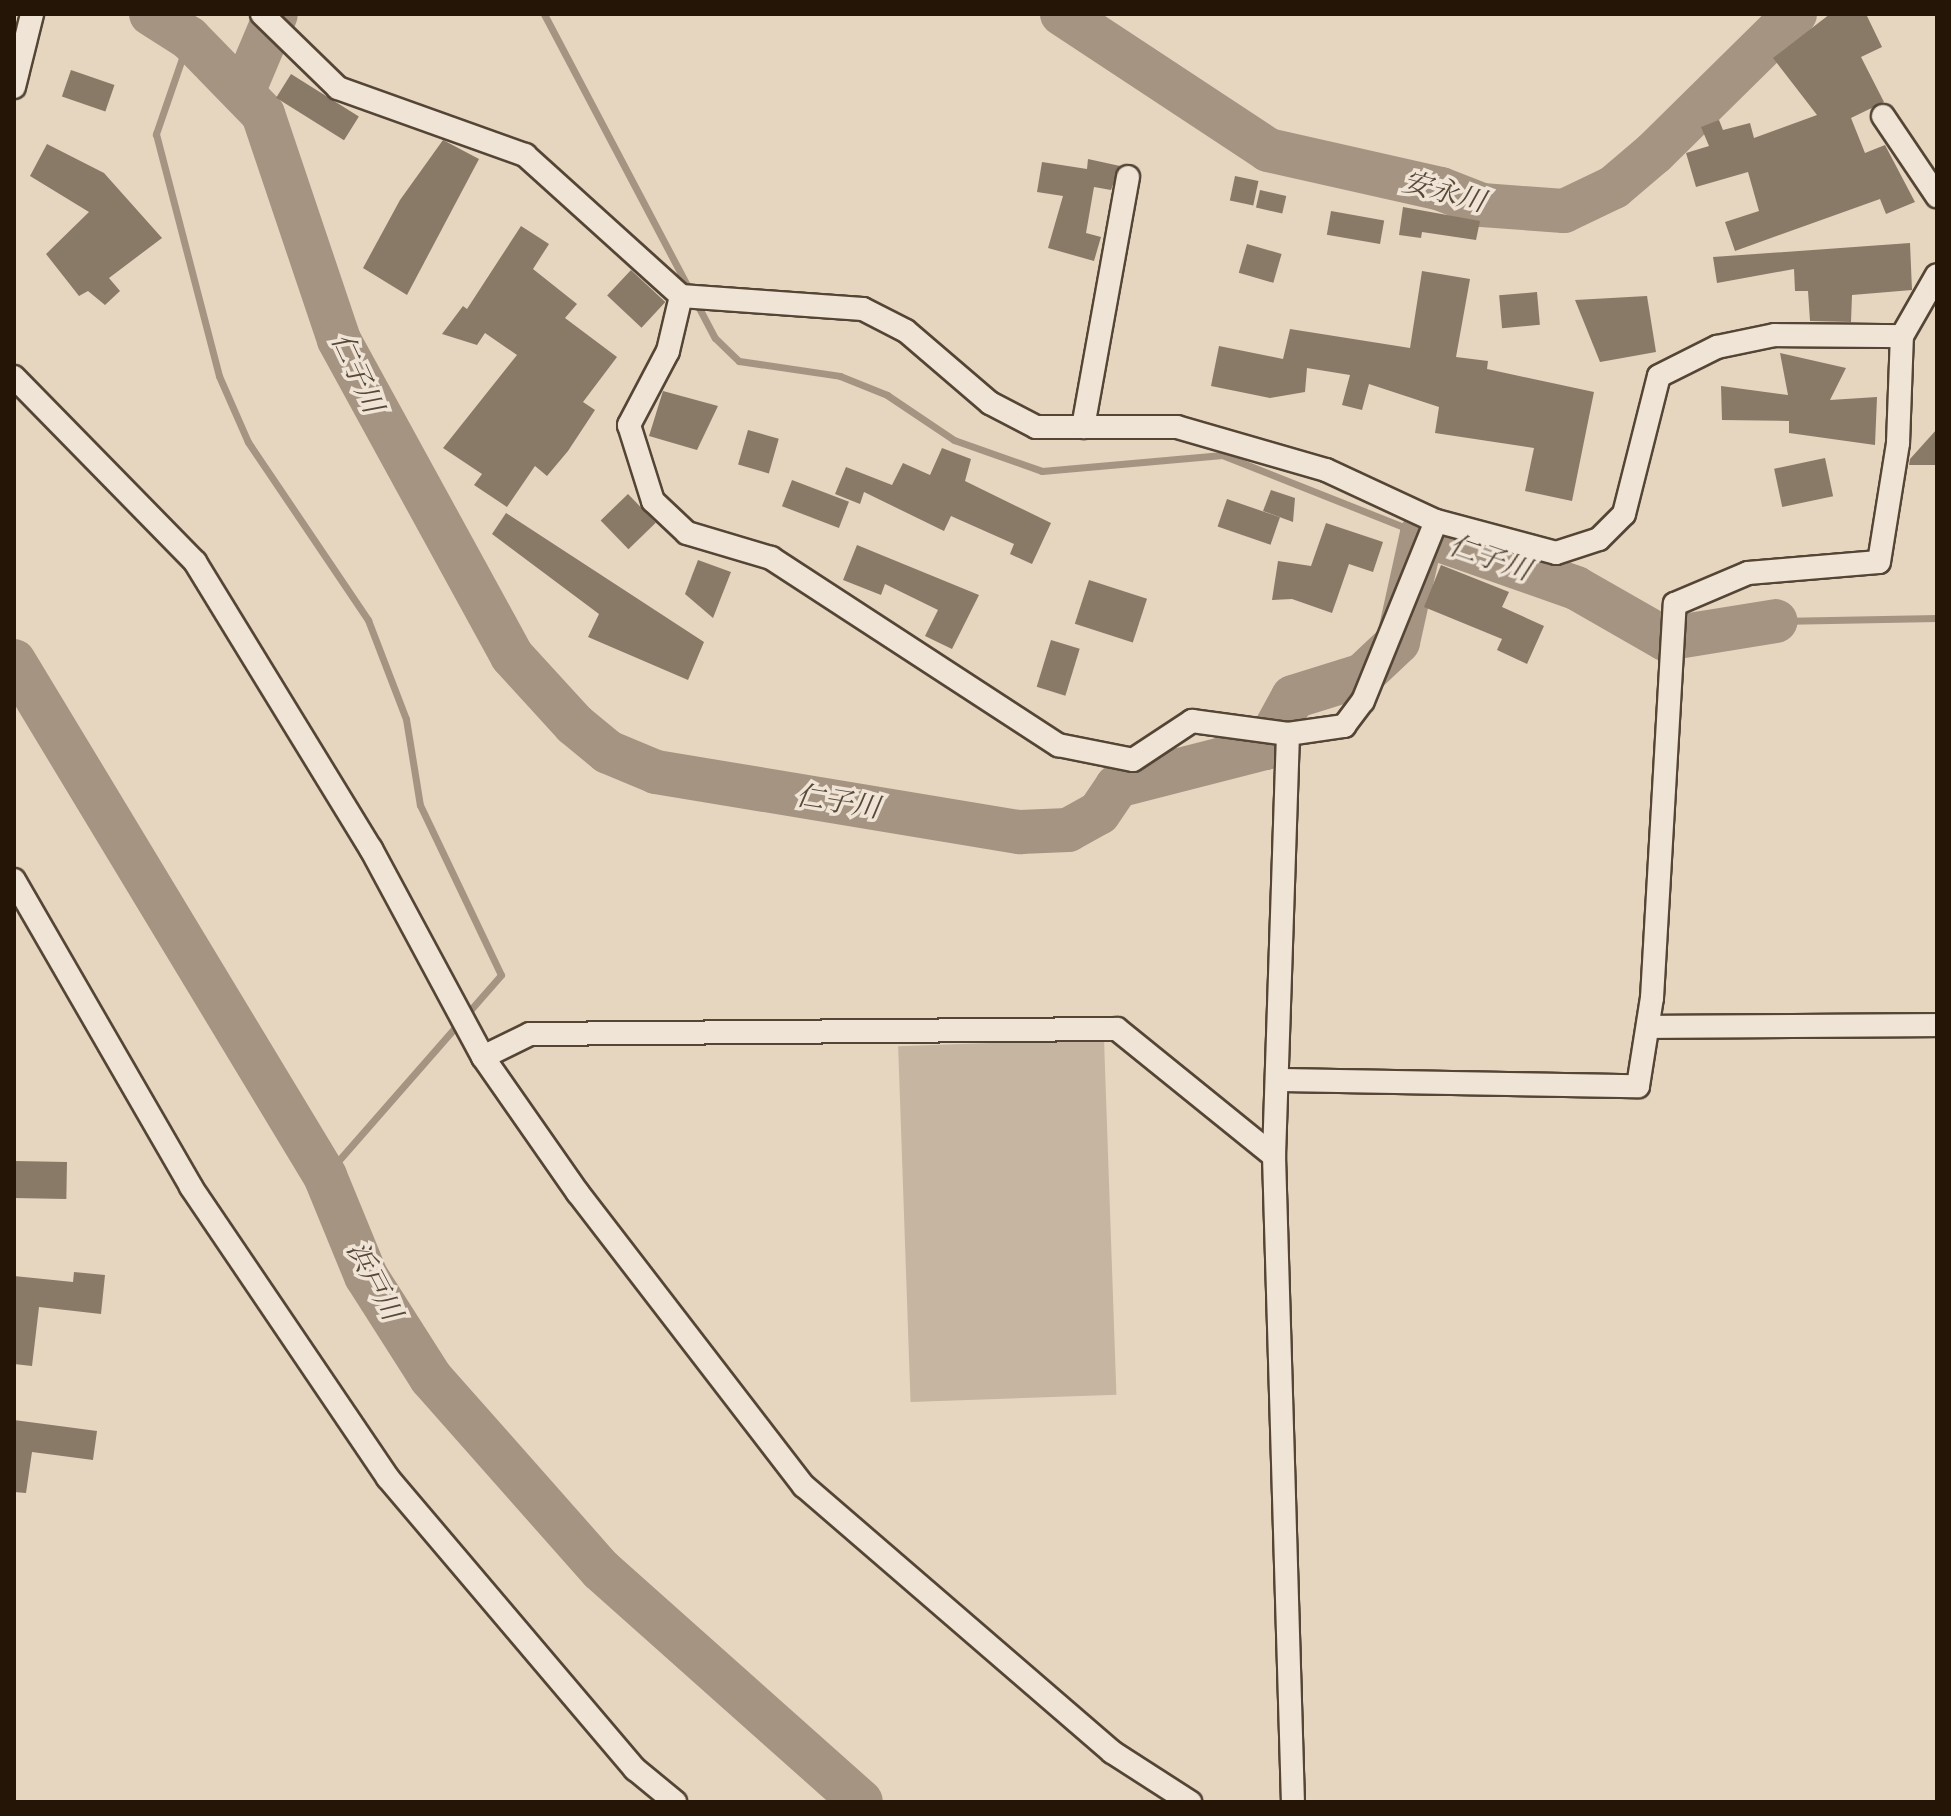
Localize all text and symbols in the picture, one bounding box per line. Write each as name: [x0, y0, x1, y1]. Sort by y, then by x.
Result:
water label: 安永川: [1399, 165, 1489, 219]
water label: 仁子川: [324, 328, 390, 418]
water label: 仁子川: [1445, 528, 1535, 588]
water label: 仁子川: [794, 779, 882, 825]
water label: 浜戸川: [339, 1236, 409, 1326]

